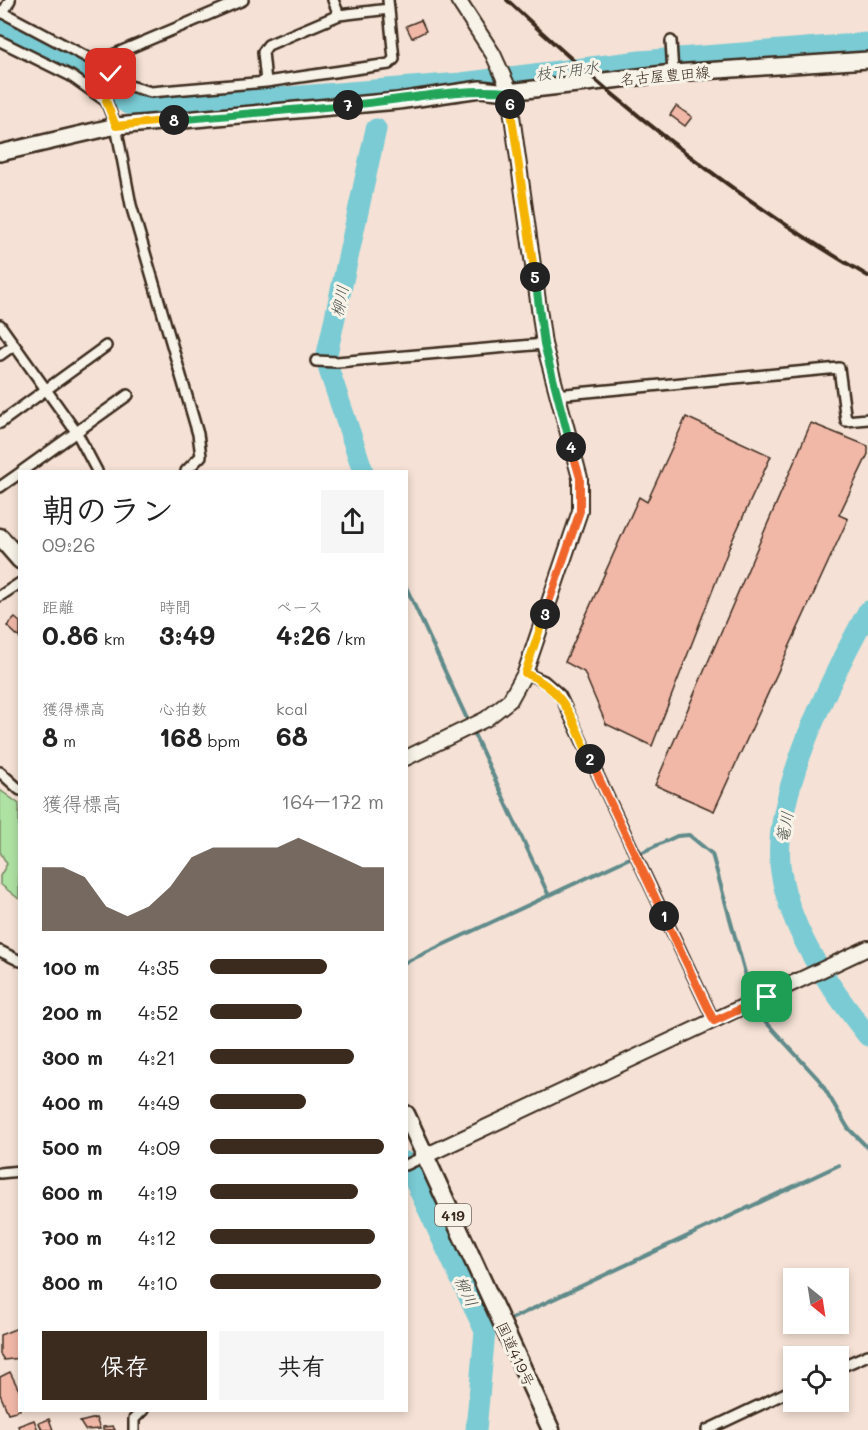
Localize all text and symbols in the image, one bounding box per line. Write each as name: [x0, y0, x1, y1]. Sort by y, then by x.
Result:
pin: [85, 48, 136, 99]
water label: 枝下用水: [534, 56, 600, 84]
icon: check: [94, 57, 127, 90]
street label: 名古屋豊田線: [619, 61, 711, 89]
pin: 6: [495, 89, 525, 119]
pin: 7: [333, 90, 363, 120]
text: 6: [505, 93, 515, 114]
text: 7: [344, 94, 352, 115]
pin: 8: [159, 105, 189, 135]
text: 8: [169, 109, 179, 130]
pin: 5: [520, 262, 550, 292]
text: 5: [530, 266, 540, 287]
water label: 柳川: [325, 283, 353, 319]
pin: 4: [556, 432, 586, 462]
text: 4: [566, 436, 576, 457]
text: 朝のラン: [42, 487, 174, 530]
button: share: [321, 490, 384, 553]
text: 09:26: [42, 531, 96, 557]
text: 距離: [42, 596, 74, 617]
text: 時間: [159, 596, 191, 617]
text: ペース: [276, 596, 323, 617]
pin: 3: [530, 599, 560, 629]
text: 3: [540, 603, 550, 624]
text: 0.86: [42, 618, 99, 652]
text: 3:49: [159, 618, 215, 652]
text: 4:26: [276, 618, 331, 652]
text: km: [99, 628, 125, 649]
text: /km: [331, 628, 366, 649]
text: 獲得標高: [42, 698, 106, 719]
text: 心拍数: [159, 698, 207, 719]
text: kcal: [276, 698, 308, 719]
text: 68: [276, 719, 308, 753]
text: 8: [42, 720, 58, 754]
text: 168: [159, 720, 202, 754]
text: m: [58, 730, 76, 751]
text: bpm: [202, 730, 240, 751]
pin: 2: [575, 744, 605, 774]
text: 2: [586, 748, 594, 769]
text: 164–172 m: [281, 788, 384, 814]
text: 獲得標高: [42, 790, 122, 816]
water label: 篭川: [771, 809, 797, 845]
pin: 1: [649, 901, 679, 931]
text: 1: [660, 905, 668, 926]
text: 100 m: [42, 954, 100, 980]
text: 4:35: [138, 954, 179, 980]
pin: [741, 971, 792, 1022]
icon: arrive: [750, 980, 783, 1013]
text: 200 m: [42, 999, 102, 1025]
text: 4:52: [138, 999, 179, 1025]
text: 300 m: [42, 1044, 103, 1070]
text: 4:21: [138, 1044, 176, 1070]
text: 400 m: [42, 1089, 103, 1115]
text: 4:49: [138, 1089, 180, 1115]
text: 500 m: [42, 1134, 102, 1160]
text: 4:09: [138, 1134, 180, 1160]
text: 600 m: [42, 1179, 103, 1205]
text: 4:19: [138, 1179, 177, 1205]
road number: 419: [435, 1204, 471, 1226]
text: 700 m: [42, 1224, 102, 1250]
text: 4:12: [138, 1224, 176, 1250]
north arrow: [783, 1268, 849, 1334]
map controls: [783, 1268, 849, 1412]
text: 800 m: [42, 1269, 103, 1295]
text: 4:10: [138, 1269, 177, 1295]
water label: 柳川: [451, 1272, 483, 1310]
street label: 国道419号: [492, 1318, 540, 1390]
button: 保存: [42, 1331, 207, 1400]
button: 共有: [219, 1331, 384, 1400]
button: locate: [783, 1346, 849, 1412]

